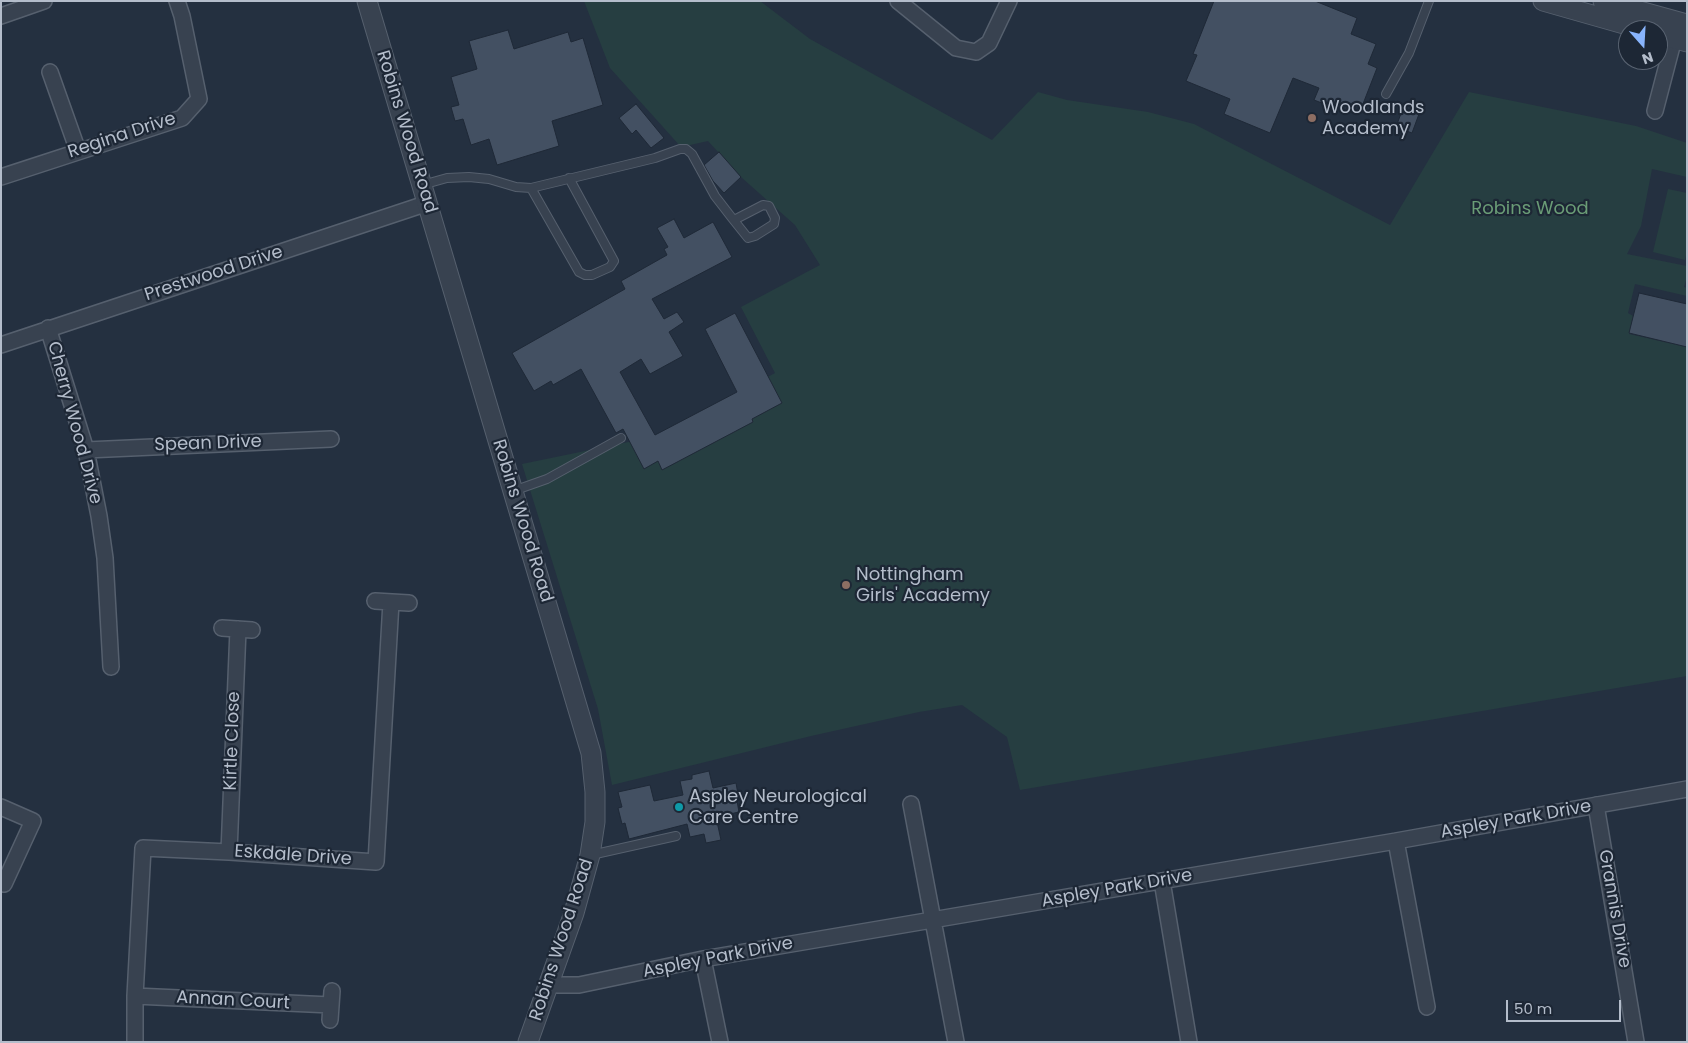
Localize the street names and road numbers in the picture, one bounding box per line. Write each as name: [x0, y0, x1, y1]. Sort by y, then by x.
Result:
street label: Robins Wood Road: [371, 48, 441, 216]
street label: Regina Drive: [65, 108, 179, 164]
street label: Prestwood Drive: [142, 241, 286, 307]
street label: Cherry Wood Drive: [42, 339, 106, 507]
street label: Spean Drive: [154, 431, 262, 457]
street label: Robins Wood Road: [487, 437, 557, 605]
street label: Kirtle Close: [220, 691, 246, 791]
street label: Aspley Park Drive: [1439, 796, 1593, 844]
street label: Eskdale Drive: [234, 841, 352, 871]
street label: Grannis Drive: [1593, 848, 1635, 970]
street label: Robins Wood Road: [526, 856, 598, 1024]
street label: Aspley Park Drive: [1040, 865, 1194, 913]
street label: Aspley Park Drive: [641, 933, 795, 983]
street label: Annan Court: [176, 987, 290, 1015]

